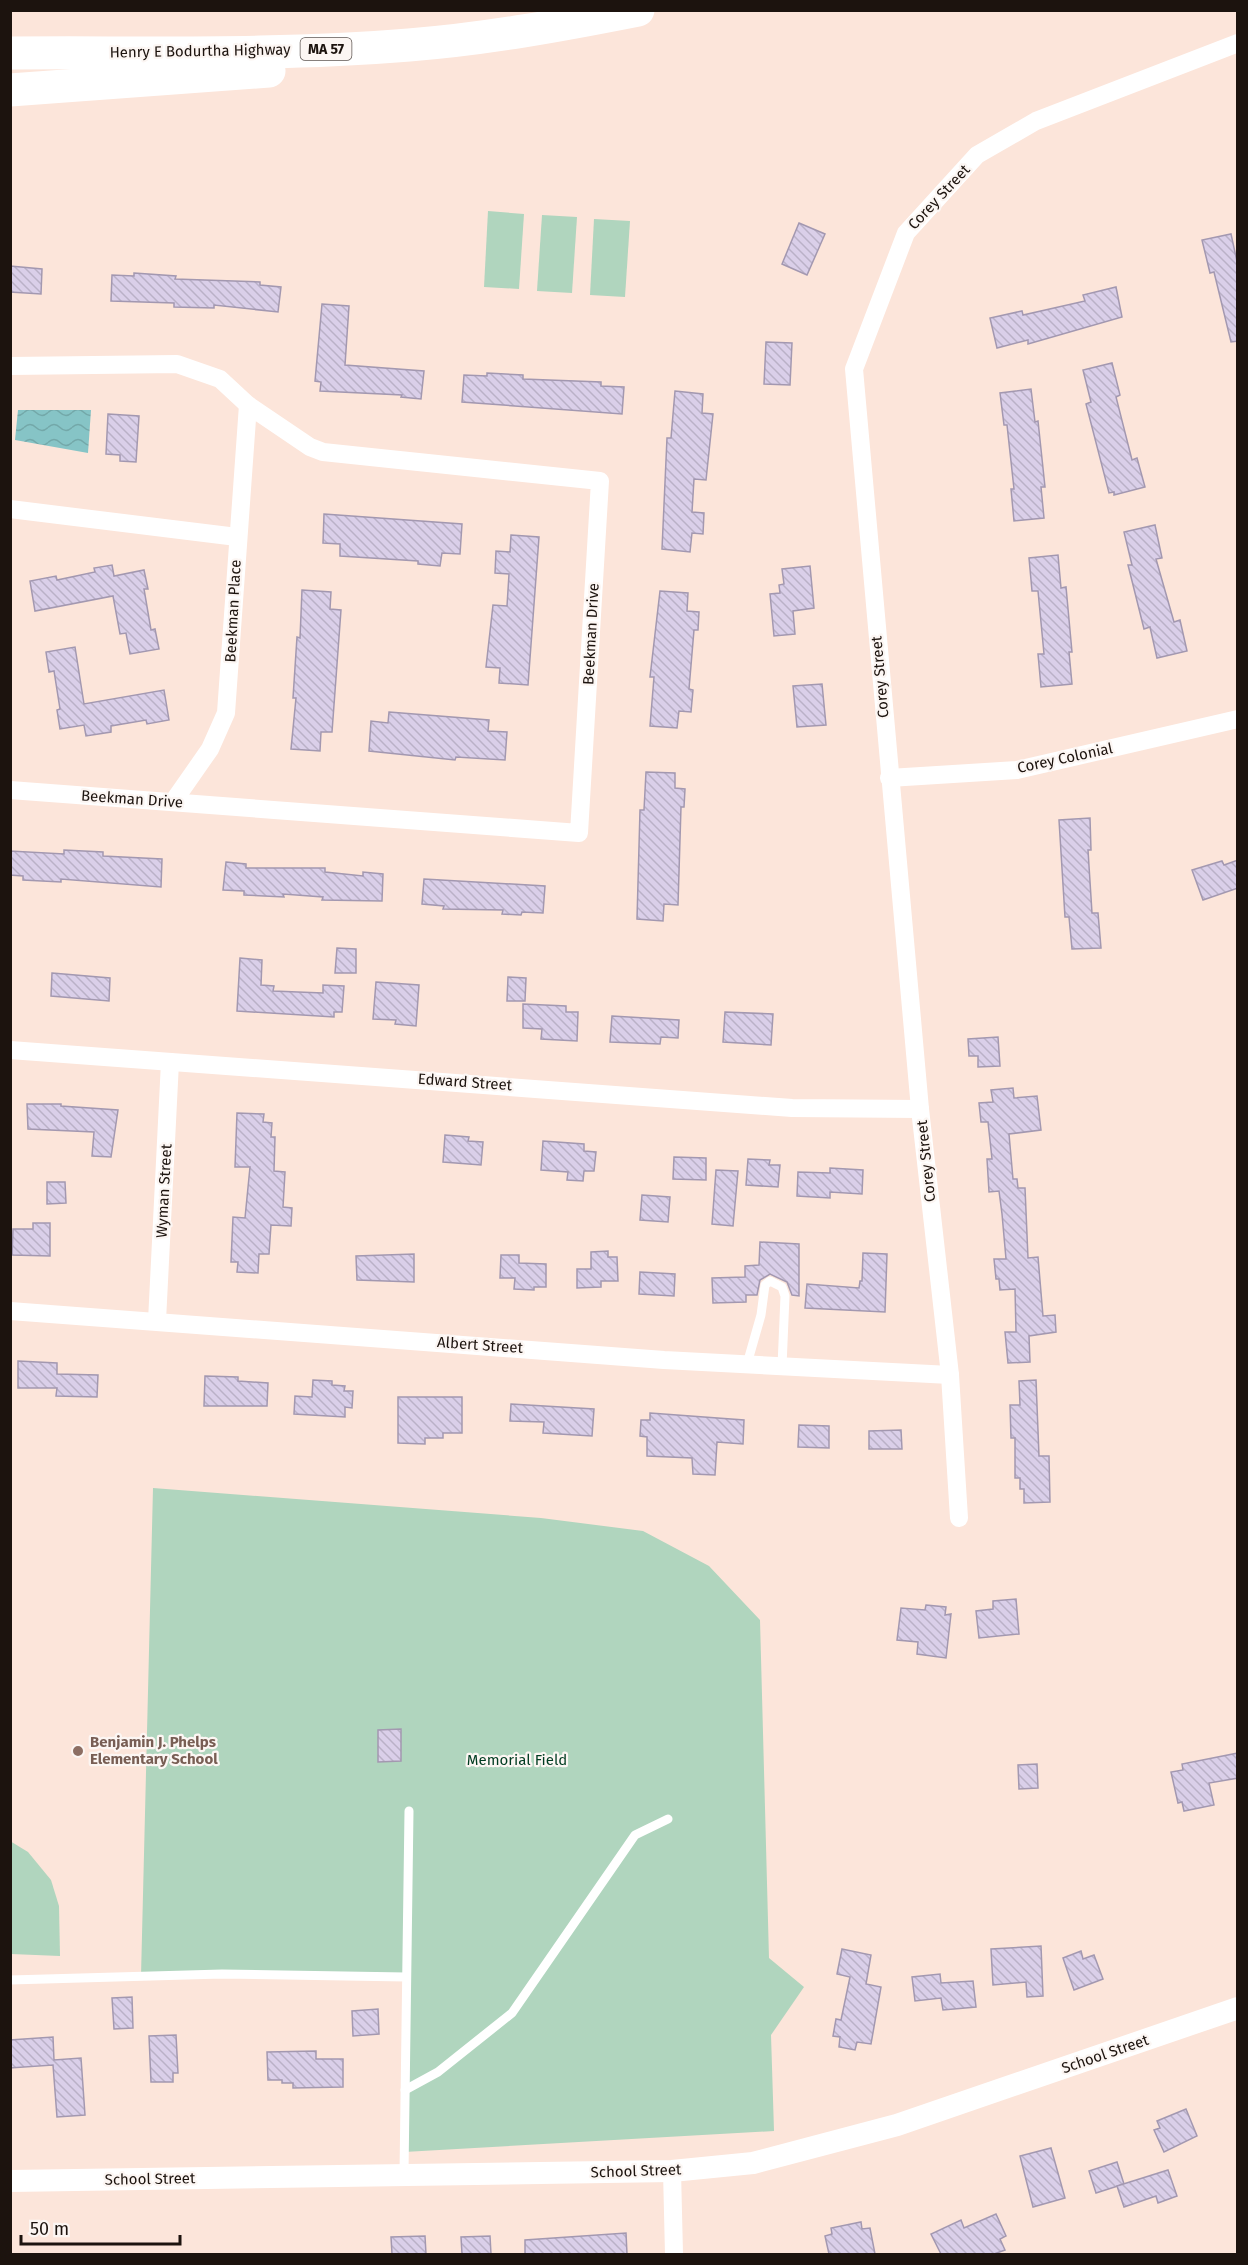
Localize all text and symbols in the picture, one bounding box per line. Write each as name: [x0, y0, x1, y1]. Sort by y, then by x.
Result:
road number: MA 57: [300, 38, 352, 60]
street label: Henry E Bodurtha Highway: [109, 40, 291, 62]
street label: Corey Street: [904, 160, 974, 233]
street label: Beekman Place: [221, 559, 245, 663]
street label: Beekman Drive: [579, 583, 603, 685]
street label: Corey Street: [867, 635, 893, 719]
street label: Corey Colonial: [1016, 739, 1115, 777]
street label: Beekman Drive: [80, 786, 184, 812]
street label: Edward Street: [417, 1070, 513, 1094]
street label: Corey Street: [913, 1119, 939, 1203]
street label: Wyman Street: [153, 1143, 175, 1239]
street label: Albert Street: [437, 1333, 524, 1357]
place label: Benjamin J. Phelps Elementary School: [90, 1733, 218, 1768]
marker: Benjamin J. Phelps Elementary School: [71, 1744, 85, 1758]
park label: Memorial Field: [467, 1751, 567, 1769]
street label: School Street: [1059, 2031, 1151, 2077]
street label: School Street: [590, 2160, 682, 2182]
street label: School Street: [104, 2169, 196, 2189]
scale bar: [21, 2208, 180, 2246]
text: 50 m: [30, 2218, 69, 2240]

